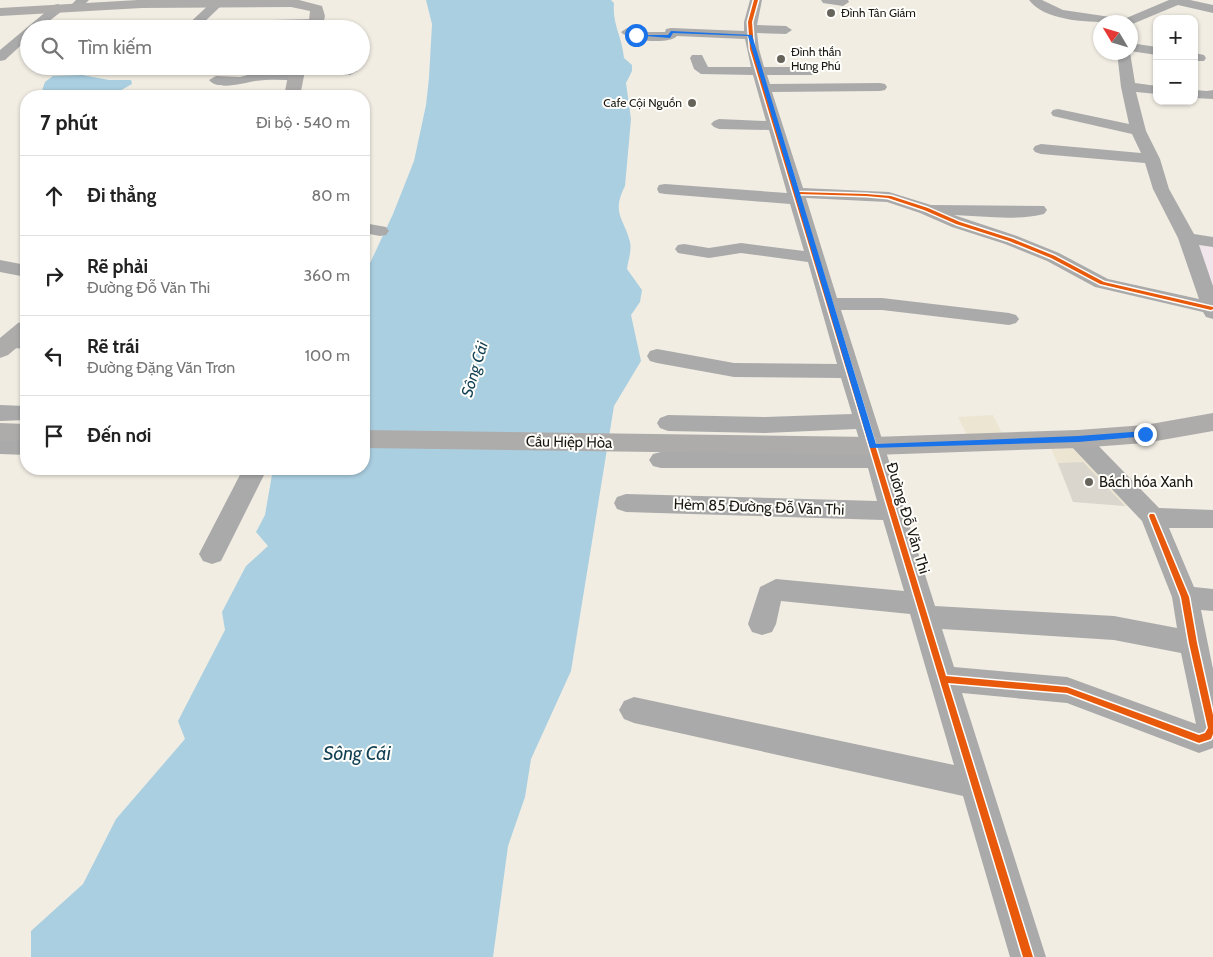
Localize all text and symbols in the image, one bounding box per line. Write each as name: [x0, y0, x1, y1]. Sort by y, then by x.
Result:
place label: Đình Tân Giám: [841, 5, 916, 20]
marker: Đình Tân Giám: [825, 7, 837, 19]
north arrow: [1093, 15, 1138, 60]
map controls: [1153, 15, 1198, 105]
button: +: [1153, 15, 1198, 60]
search box: [20, 20, 370, 75]
route start: [625, 24, 648, 47]
icon: search: [38, 34, 66, 62]
text: Tìm kiếm: [78, 36, 152, 59]
place label: Đình thần Hưng Phú: [791, 44, 842, 73]
marker: Đình thần Hưng Phú: [775, 53, 787, 65]
button: −: [1153, 60, 1198, 105]
place label: Cafe Cội Nguồn: [603, 95, 682, 110]
marker: Cafe Cội Nguồn: [686, 97, 698, 109]
text: 7 phút: [40, 110, 98, 135]
text: Đi bộ · 540 m: [256, 113, 350, 132]
icon: ahead: [40, 182, 68, 210]
text: Đi thẳng: [87, 184, 156, 207]
text: 80 m: [312, 186, 350, 205]
text: Rẽ phải: [87, 255, 148, 278]
icon: right: [40, 262, 68, 290]
text: 360 m: [303, 266, 350, 285]
text: Đường Đỗ Văn Thi: [87, 278, 210, 297]
text: Rẽ trái: [87, 335, 139, 358]
water label: Sông Cái: [457, 339, 492, 399]
icon: left: [40, 342, 68, 370]
text: 100 m: [305, 346, 350, 365]
text: Đường Đặng Văn Trơn: [87, 358, 235, 377]
icon: arrive: [40, 422, 68, 450]
route end: [1134, 423, 1157, 446]
text: Đến nơi: [87, 424, 151, 447]
street label: Cầu Hiệp Hòa: [526, 432, 613, 452]
street label: Đường Đỗ Văn Thi: [882, 460, 934, 576]
place label: Bách hóa Xanh: [1099, 473, 1193, 491]
marker: Bách hóa Xanh: [1083, 476, 1095, 488]
street label: Hẻm 85 Đường Đỗ Văn Thi: [673, 495, 845, 519]
water label: Sông Cái: [323, 742, 392, 765]

